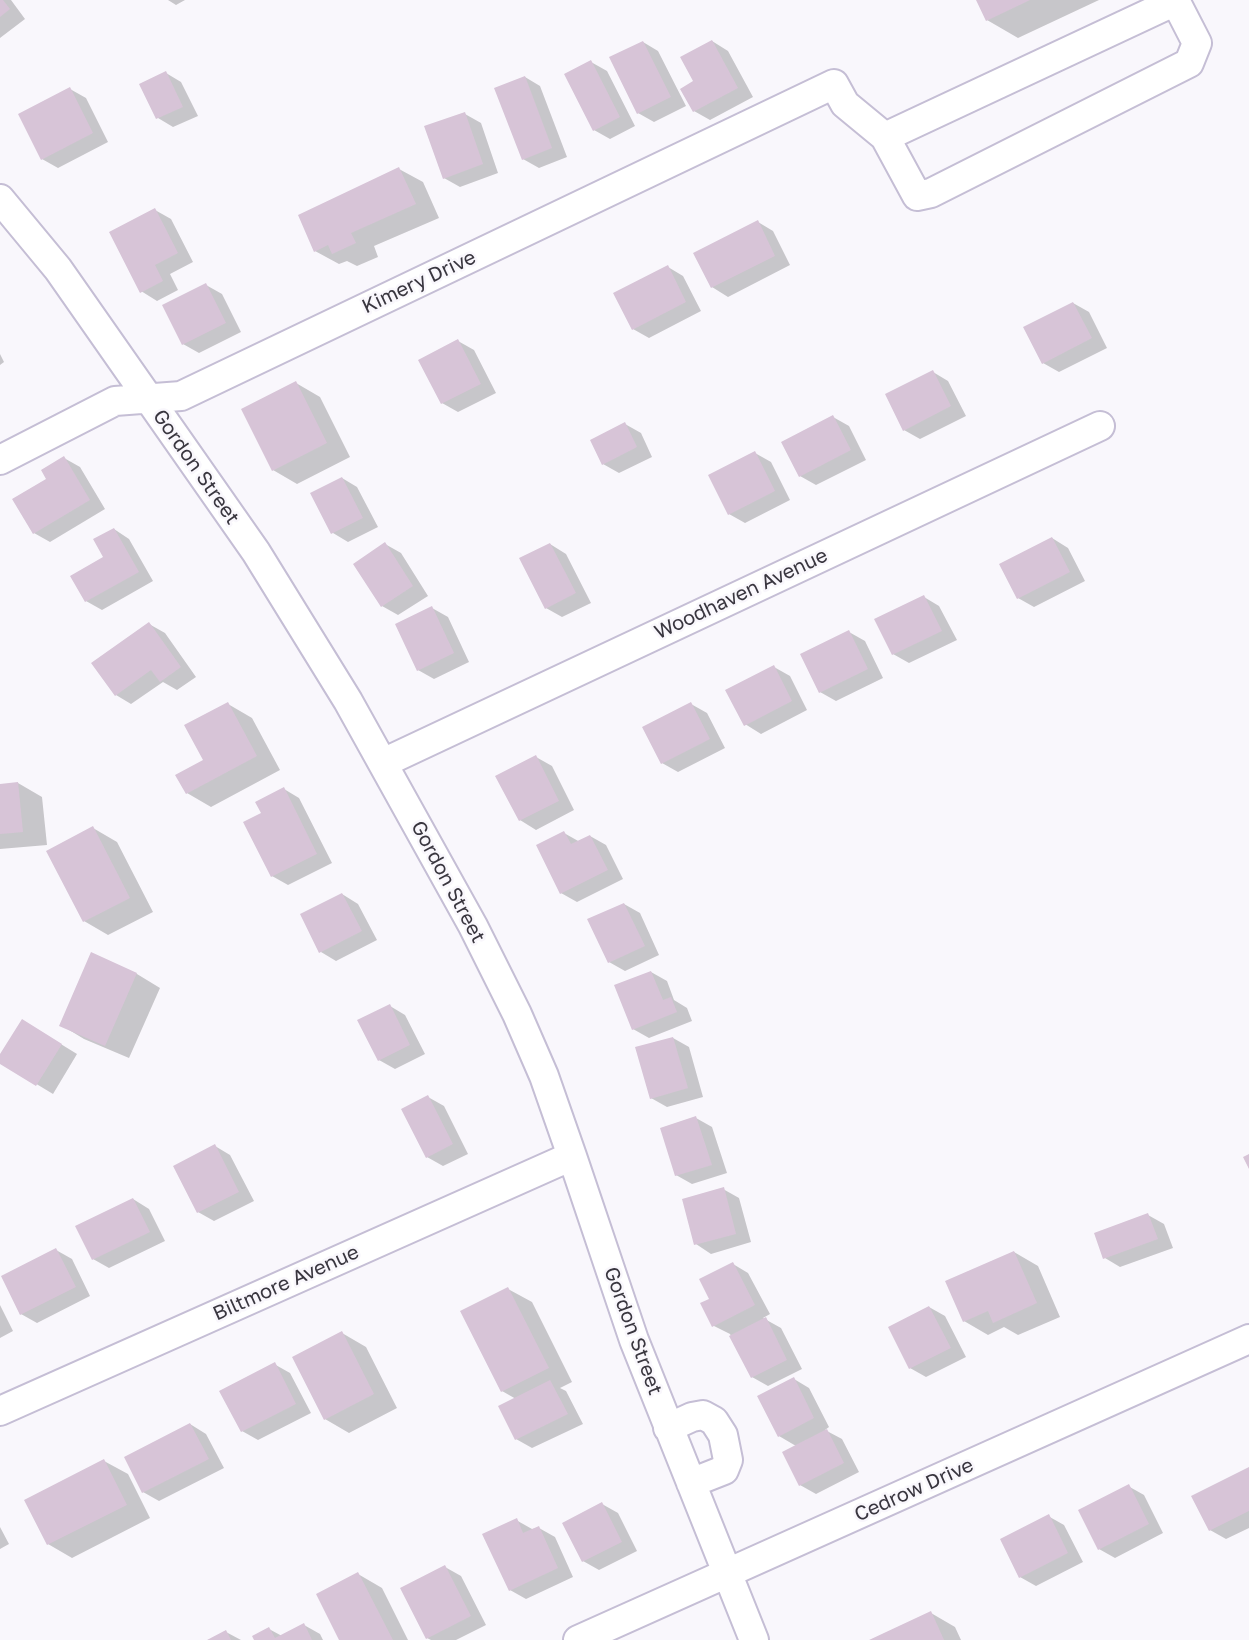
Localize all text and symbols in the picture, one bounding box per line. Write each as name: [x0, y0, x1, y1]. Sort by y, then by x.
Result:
street label: Kimery Drive: [358, 245, 480, 319]
street label: Gordon Street: [148, 405, 244, 529]
street label: Woodhaven Avenue: [651, 543, 831, 645]
street label: Gordon Street: [406, 817, 490, 947]
street label: Biltmore Avenue: [209, 1240, 363, 1326]
street label: Gordon Street: [599, 1264, 667, 1398]
street label: Cedrow Drive: [851, 1453, 977, 1527]

